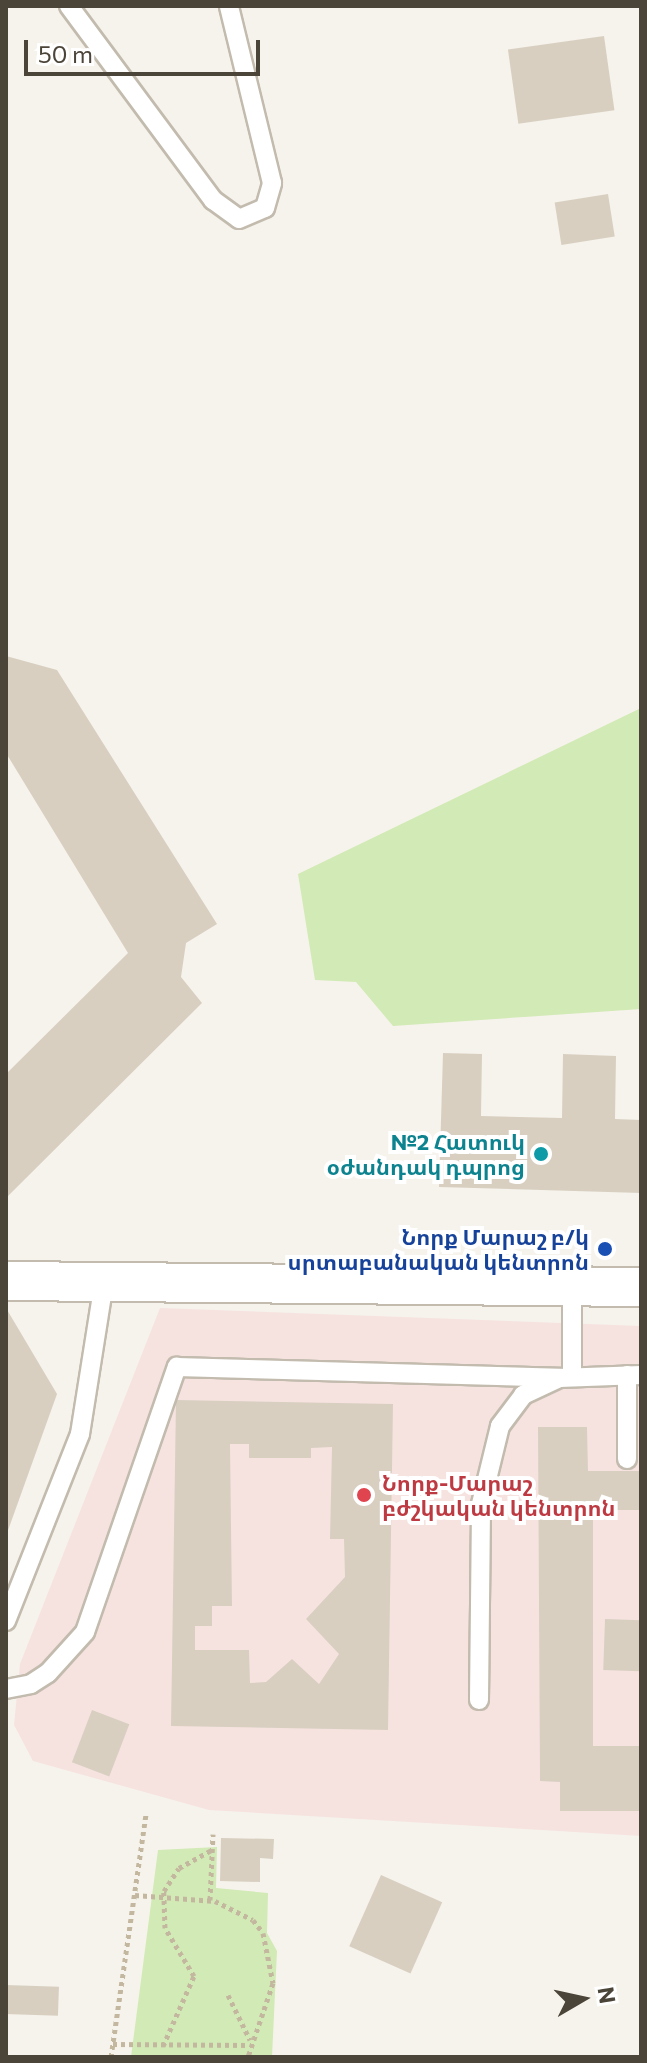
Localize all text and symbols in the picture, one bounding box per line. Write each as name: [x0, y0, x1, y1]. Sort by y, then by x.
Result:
scale bar: [28, 24, 264, 74]
text: 50 m: [38, 39, 93, 68]
place label: №2 Հատուկ օժանդակ դպրոց: [326, 1128, 525, 1180]
marker: №2 Հատուկ օժանդակ դպրոց: [532, 1145, 550, 1163]
place label: Նորք Մարաշ բ/կ սրտաբանական կենտրոն: [288, 1223, 589, 1274]
marker: Նորք Մարաշ բ/կ սրտաբանական կենտրոն: [596, 1240, 614, 1258]
place label: Նորք-Մարաշ բժշկական կենտրոն: [382, 1469, 616, 1520]
marker: Նորք-Մարաշ բժշկական կենտրոն: [353, 1484, 375, 1506]
north arrow: [543, 1959, 623, 2039]
text: N: [593, 1985, 622, 2005]

